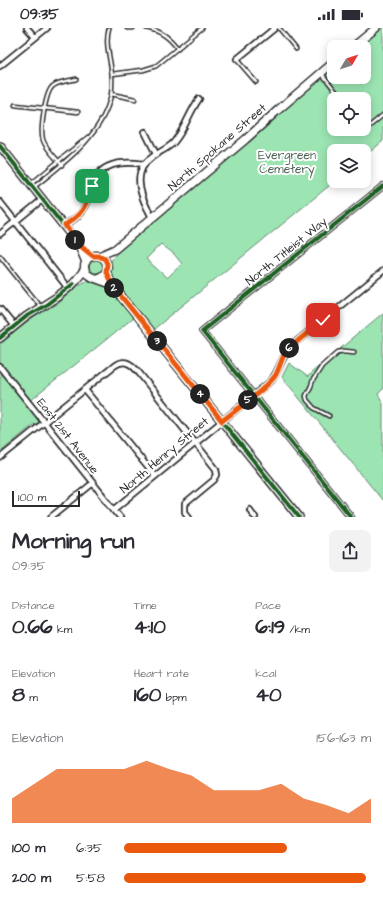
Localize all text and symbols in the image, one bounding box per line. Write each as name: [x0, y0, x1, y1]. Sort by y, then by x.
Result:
text: 09:35: [20, 4, 59, 25]
north arrow: [327, 40, 371, 84]
map controls: [327, 40, 371, 188]
button: locate: [327, 92, 371, 136]
street label: North Spokane Street: [164, 100, 270, 195]
button: layers: [327, 144, 371, 188]
park label: Evergreen Cemetery: [258, 147, 316, 179]
pin: [75, 169, 109, 203]
icon: arrive: [81, 175, 103, 197]
street label: North Titleist Way: [242, 213, 332, 290]
pin: 1: [65, 230, 85, 250]
text: 1: [74, 232, 76, 247]
pin: 2: [104, 278, 124, 298]
text: 2: [111, 280, 117, 295]
pin: [306, 303, 340, 337]
icon: check: [312, 309, 334, 331]
pin: 3: [147, 331, 167, 351]
text: 3: [154, 333, 160, 348]
pin: 6: [279, 338, 299, 358]
text: 6: [286, 340, 292, 355]
pin: 4: [190, 384, 210, 404]
text: 4: [196, 386, 204, 401]
pin: 5: [238, 390, 258, 410]
text: 5: [244, 392, 252, 407]
street label: East 21st Avenue: [33, 395, 103, 478]
street label: North Henry Street: [116, 413, 213, 498]
scale bar: [12, 489, 80, 508]
text: 100 m: [18, 490, 46, 505]
text: Morning run: [12, 526, 135, 557]
button: share: [329, 530, 371, 572]
text: 09:35: [12, 557, 46, 575]
text: Distance: [12, 598, 55, 613]
text: Time: [134, 598, 157, 613]
text: Pace: [255, 598, 281, 613]
text: 0.66: [12, 613, 53, 641]
text: 4:10: [134, 613, 166, 641]
text: 6:19: [255, 613, 285, 641]
text: km: [53, 622, 72, 637]
text: /km: [285, 622, 310, 637]
text: Elevation: [12, 666, 55, 681]
text: Heart rate: [134, 666, 189, 681]
text: kcal: [255, 666, 276, 681]
text: 8: [12, 681, 25, 709]
text: 160: [134, 681, 161, 709]
text: 40: [255, 681, 282, 709]
text: m: [25, 690, 38, 705]
text: bpm: [161, 690, 187, 705]
text: Elevation: [12, 729, 63, 747]
text: 156–163 m: [316, 729, 371, 747]
text: 100 m: [12, 839, 45, 857]
text: 6:35: [76, 839, 102, 857]
text: 200 m: [12, 869, 51, 887]
text: 5:58: [76, 869, 105, 887]

